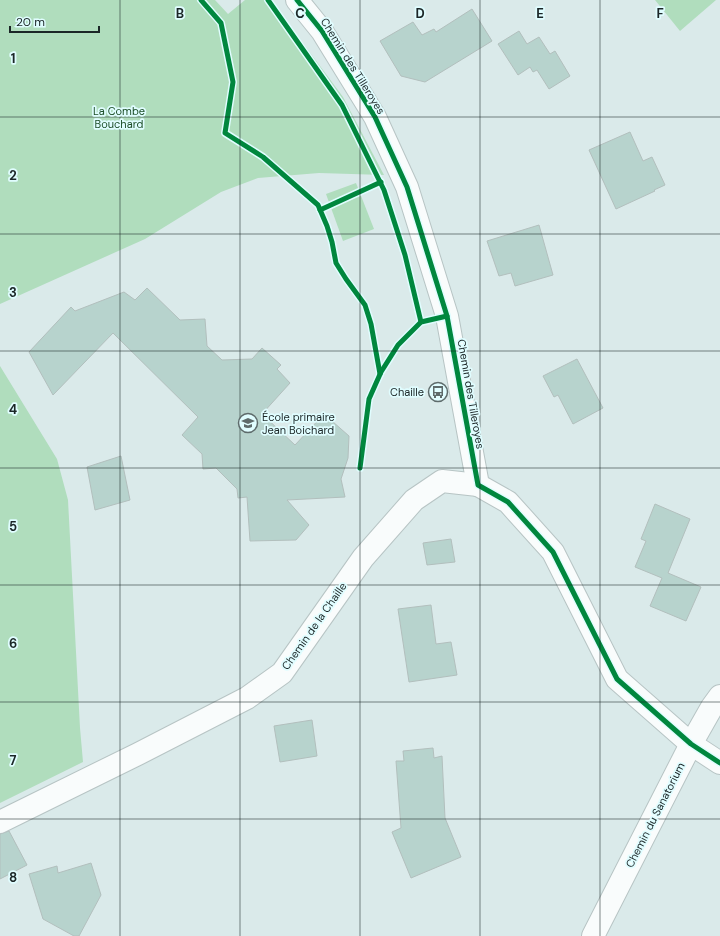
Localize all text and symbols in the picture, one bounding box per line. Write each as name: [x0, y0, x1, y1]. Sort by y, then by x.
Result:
text: B: [176, 5, 184, 22]
text: C: [295, 5, 305, 22]
text: D: [415, 5, 425, 22]
text: E: [536, 5, 544, 22]
text: F: [656, 5, 664, 22]
scale bar: [10, 8, 99, 34]
text: 20 m: [16, 14, 45, 30]
street label: Chemin des Tilleroyes: [318, 15, 388, 117]
text: 1: [11, 50, 15, 67]
park label: La Combe Bouchard: [93, 104, 145, 131]
text: 2: [9, 167, 17, 184]
text: 3: [9, 284, 17, 301]
street label: Chemin des Tilleroyes: [454, 338, 488, 450]
bus stop icon: Chaille: [427, 381, 449, 403]
place label: Chaille: [390, 385, 424, 399]
text: 4: [9, 401, 17, 418]
place label: École primaire Jean Boichard: [262, 410, 335, 437]
school or university icon: École primaire Jean Boichard: [237, 412, 259, 434]
text: 5: [9, 518, 17, 535]
street label: Chemin de la Chaille: [279, 580, 349, 672]
text: 6: [9, 635, 17, 652]
text: 7: [10, 752, 17, 769]
street label: Chemin du Sanatorium: [622, 760, 688, 870]
text: 8: [9, 869, 17, 886]

